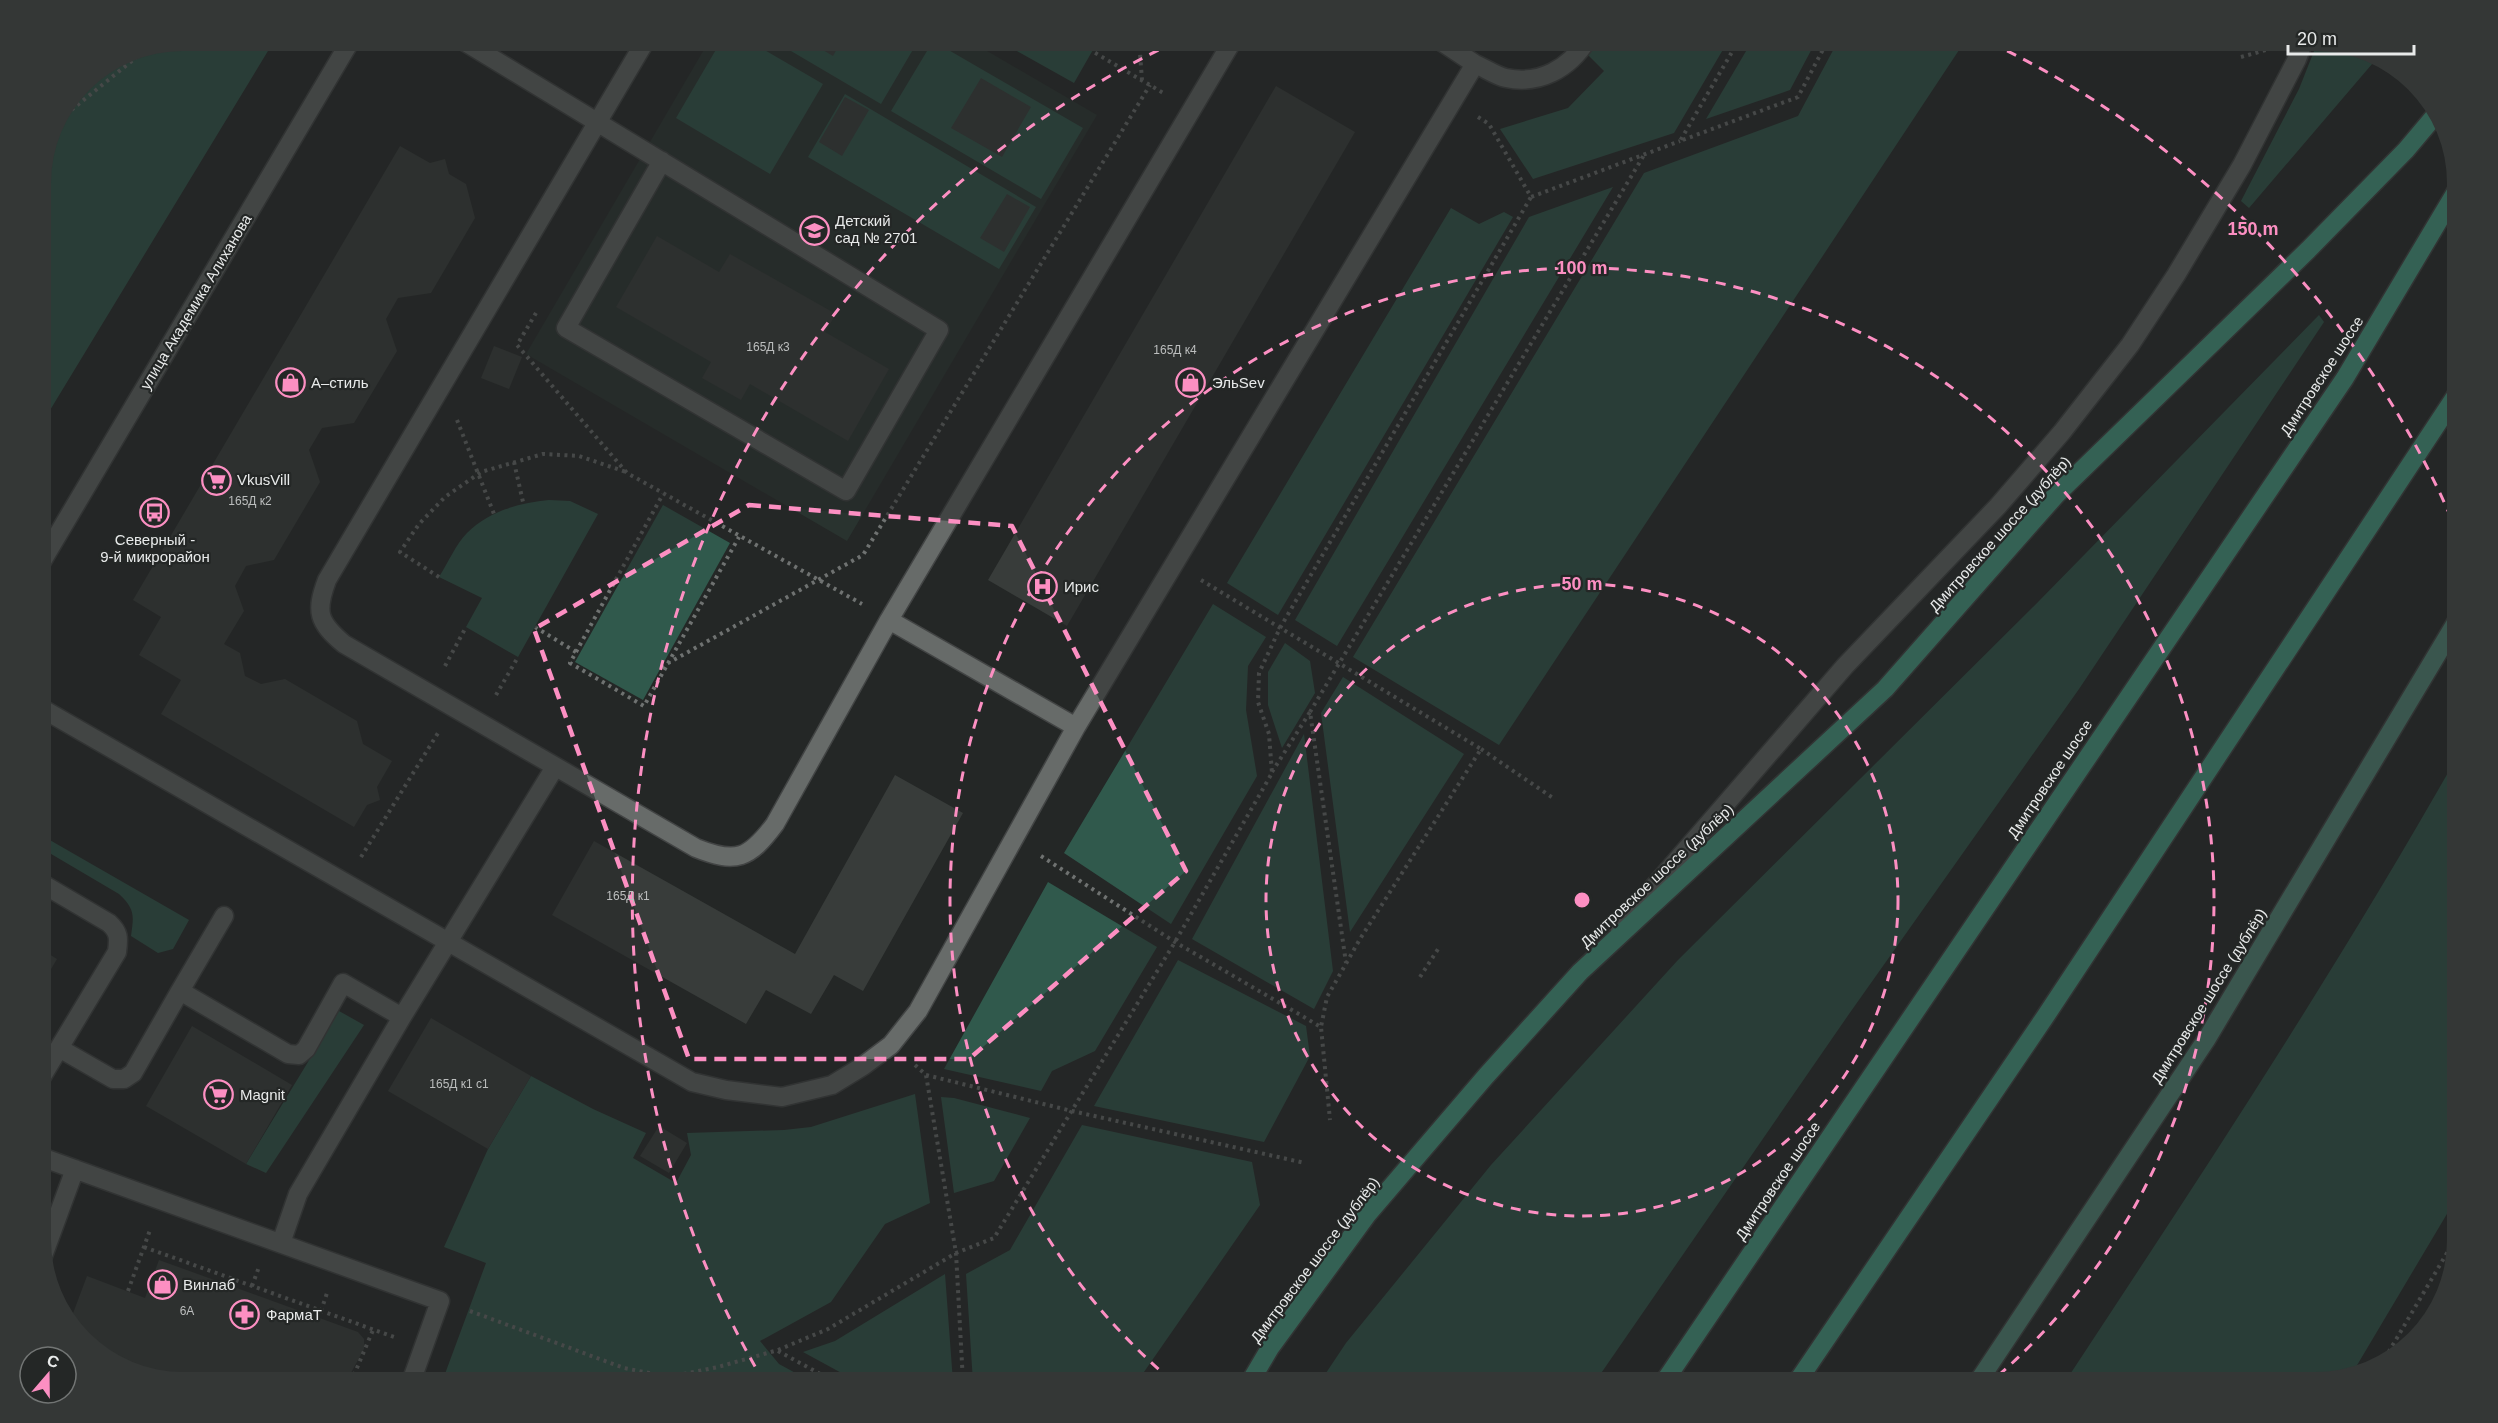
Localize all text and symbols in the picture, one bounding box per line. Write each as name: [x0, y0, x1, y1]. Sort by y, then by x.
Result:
scale bar: [2288, 18, 2414, 56]
text: 20 m: [2297, 29, 2337, 49]
street label: улица Академика Алиханова: [136, 210, 255, 392]
place label: Детский сад № 2701: [835, 212, 917, 246]
school or university icon: Детский сад № 2701: [798, 214, 830, 246]
text: 150 m: [2227, 219, 2279, 239]
text: 100 m: [1556, 258, 1608, 278]
street label: Дмитровское шоссе: [2277, 313, 2367, 439]
house number: 165Д к3: [746, 340, 790, 354]
house number: 165Д к4: [1153, 343, 1197, 357]
shop icon: А–стиль: [274, 367, 306, 399]
shop icon: ЭльSev: [1175, 367, 1207, 399]
place label: А–стиль: [311, 374, 369, 391]
place label: ЭльSev: [1212, 374, 1265, 391]
street label: Дмитровское шоссе (дублёр): [1925, 453, 2074, 615]
supermarket icon: VkusVill: [200, 464, 232, 496]
place label: VkusVill: [237, 471, 290, 488]
house number: 165Д к2: [228, 494, 272, 508]
bus stop icon: Северный - 9-й микрорайон: [139, 497, 171, 529]
place label: Северный - 9-й микрорайон: [100, 531, 210, 565]
hospital icon: Ирис: [1027, 571, 1059, 603]
text: 50 m: [1561, 574, 1603, 594]
place label: Ирис: [1064, 578, 1100, 595]
street label: Дмитровское шоссе: [2004, 716, 2096, 841]
street label: Дмитровское шоссе (дублёр): [1577, 800, 1737, 951]
house number: 165Д к1: [606, 889, 650, 903]
centre of rings: [1572, 890, 1592, 910]
street label: Дмитровское шоссе (дублёр): [2148, 905, 2270, 1086]
house number: 165Д к1 с1: [429, 1077, 489, 1091]
supermarket icon: Magnit: [203, 1079, 235, 1111]
place label: Magnit: [240, 1086, 286, 1103]
street label: Дмитровское шоссе: [1732, 1118, 1824, 1243]
street label: Дмитровское шоссе (дублёр): [1247, 1174, 1382, 1346]
shop icon: Винлаб: [146, 1269, 178, 1301]
place label: Винлаб: [183, 1276, 235, 1293]
pharmacy icon: ФармаТ: [229, 1299, 261, 1331]
house number: 6А: [180, 1304, 194, 1318]
place label: ФармаТ: [266, 1306, 322, 1323]
north arrow: [18, 1345, 78, 1405]
text: С: [45, 1351, 62, 1371]

